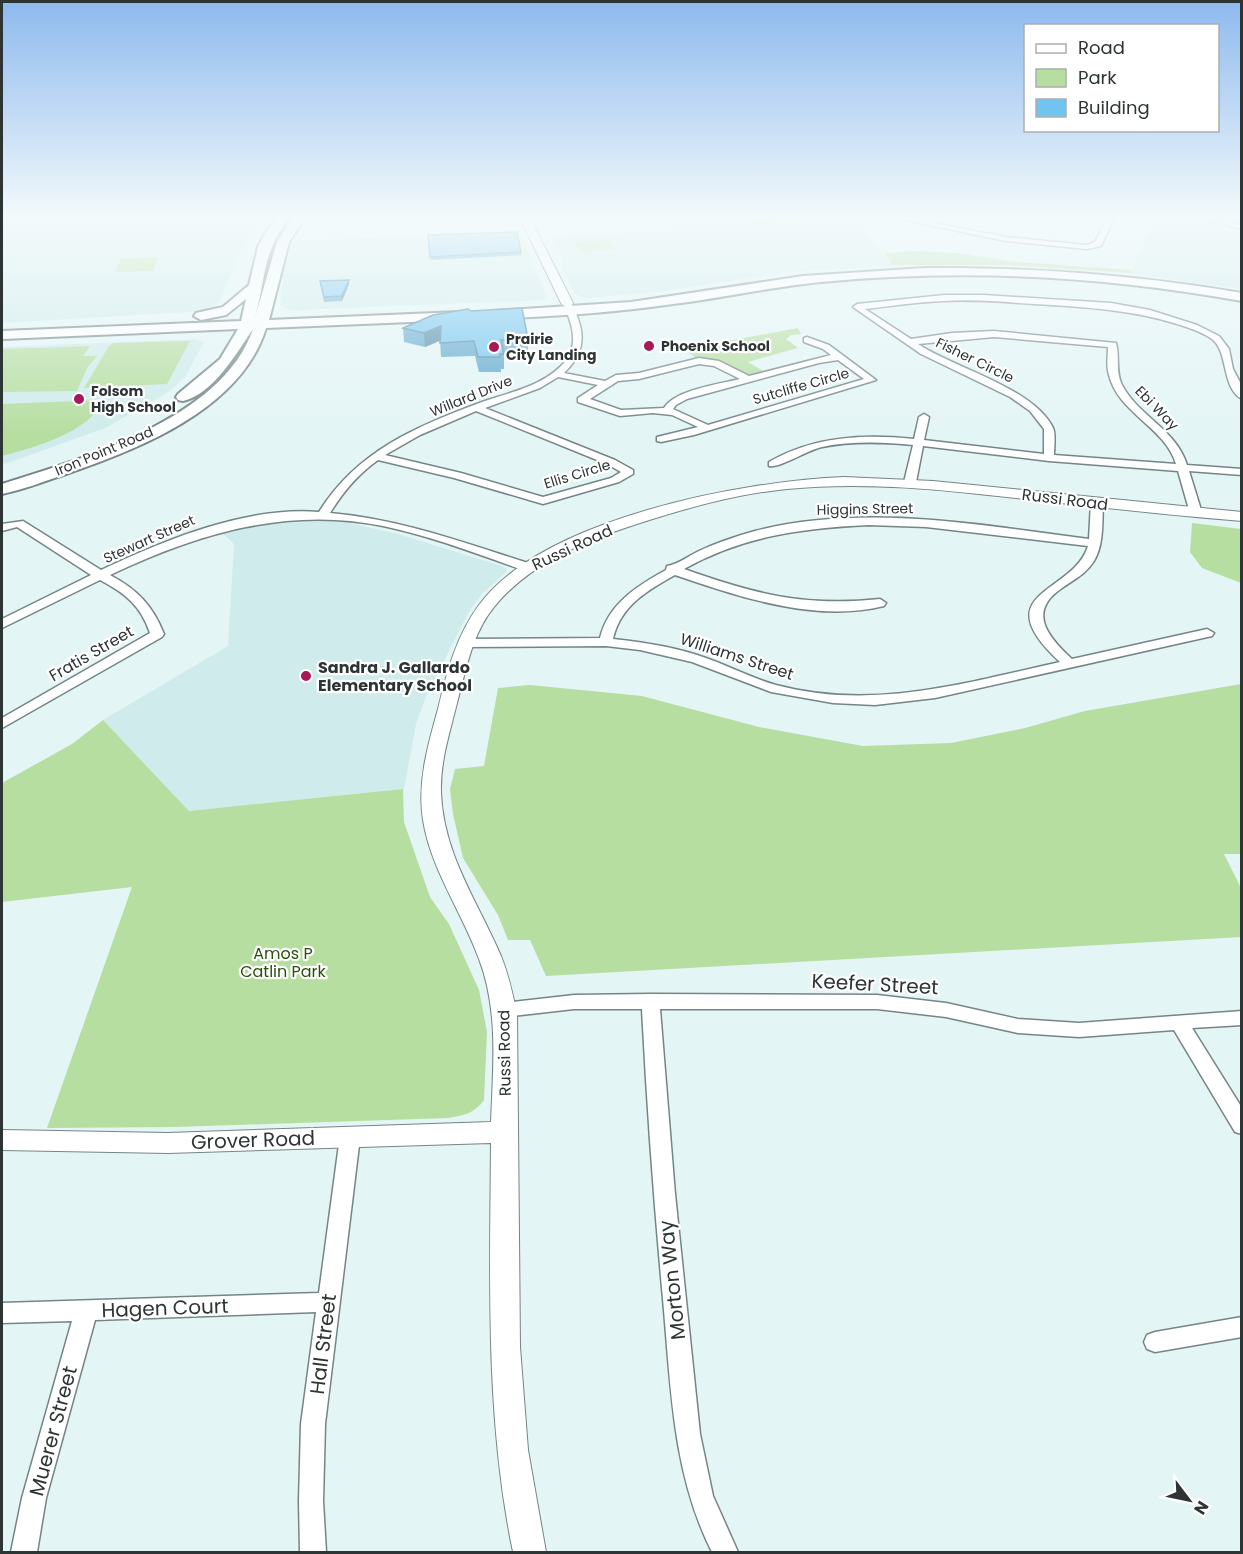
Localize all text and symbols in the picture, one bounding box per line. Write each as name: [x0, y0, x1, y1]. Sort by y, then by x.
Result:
legend: [1024, 24, 1219, 132]
text: Road: [1078, 35, 1125, 60]
text: Park: [1078, 65, 1117, 90]
text: Building: [1078, 95, 1150, 120]
place label: Prairie City Landing: [506, 329, 597, 365]
street label: Fisher Circle: [933, 332, 1018, 388]
place label: Phoenix School: [661, 336, 770, 356]
marker: Phoenix School: [642, 339, 656, 353]
marker: Prairie City Landing: [487, 340, 501, 354]
street label: Sutcliffe Circle: [750, 363, 852, 409]
street label: Willard Drive: [427, 370, 515, 422]
place label: Folsom High School: [91, 381, 176, 417]
street label: Ebi Way: [1131, 381, 1183, 435]
marker: Folsom High School: [72, 392, 86, 406]
street label: Iron Point Road: [52, 421, 156, 481]
street label: Ellis Circle: [541, 454, 613, 494]
street label: Russi Road: [1021, 483, 1109, 516]
street label: Higgins Street: [817, 498, 913, 520]
street label: Stewart Street: [100, 510, 198, 568]
street label: Russi Road: [528, 519, 616, 576]
street label: Fratis Street: [45, 620, 138, 687]
street label: Williams Street: [677, 627, 797, 686]
place label: Sandra J. Gallardo Elementary School: [318, 656, 472, 697]
marker: Sandra J. Gallardo Elementary School: [299, 669, 313, 683]
park label: Amos P Catlin Park: [240, 942, 327, 983]
street label: Keefer Street: [811, 967, 939, 1001]
street label: Russi Road: [492, 1010, 517, 1096]
street label: Grover Road: [190, 1124, 316, 1156]
street label: Morton Way: [652, 1219, 692, 1341]
street label: Hagen Court: [101, 1292, 229, 1324]
street label: Hall Street: [303, 1292, 343, 1396]
street label: Muerer Street: [22, 1363, 84, 1499]
north arrow: [1159, 1470, 1219, 1530]
text: N: [1188, 1496, 1214, 1519]

